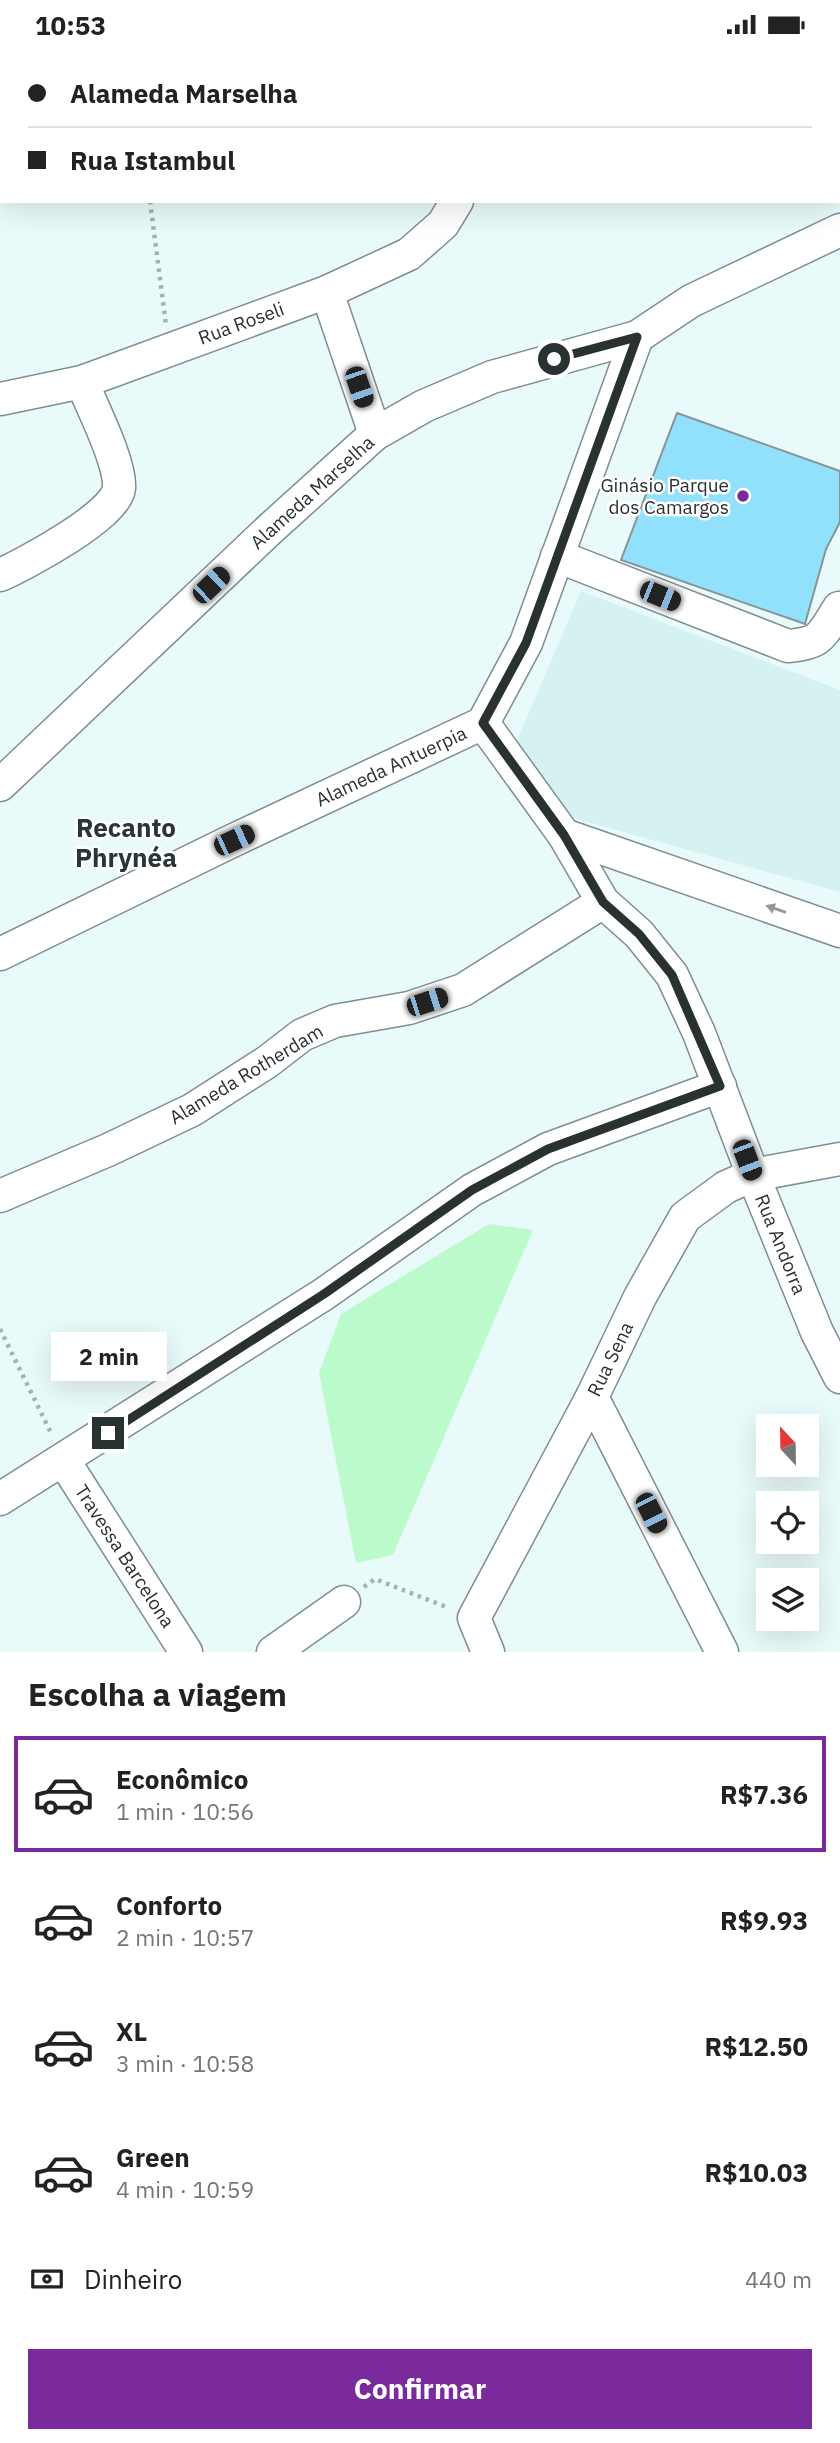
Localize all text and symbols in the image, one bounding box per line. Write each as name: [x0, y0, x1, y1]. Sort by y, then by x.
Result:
text: 10:53: [35, 8, 106, 42]
text: Alameda Marselha: [70, 76, 298, 110]
text: Rua Istambul: [70, 143, 235, 177]
street label: Rua Roseli: [195, 296, 287, 350]
route start: [538, 343, 570, 375]
car: [343, 364, 376, 410]
street label: Alameda Marselha: [245, 430, 379, 554]
place label: Ginásio Parque dos Camargos: [600, 473, 729, 519]
marker: Ginásio Parque dos Camargos: [735, 488, 751, 504]
car: [189, 563, 234, 607]
car: [637, 578, 684, 614]
street label: Alameda Antuerpia: [312, 720, 470, 812]
district label: Recanto Phrynéa: [75, 810, 177, 874]
car: [211, 822, 258, 858]
one-way arrow: [765, 903, 786, 914]
car: [404, 986, 451, 1018]
street label: Alameda Rotherdam: [165, 1019, 327, 1129]
car: [730, 1137, 765, 1183]
street label: Rua Andorra: [750, 1190, 812, 1298]
street label: Rua Sena: [582, 1318, 638, 1400]
callout: 2 min: [50, 1331, 166, 1381]
text: 2 min: [79, 1341, 139, 1371]
north arrow: [756, 1414, 819, 1477]
map controls: [756, 1414, 819, 1631]
route end: [92, 1417, 124, 1449]
street label: Travessa Barcelona: [70, 1480, 180, 1632]
car: [633, 1490, 670, 1536]
button: locate: [756, 1491, 819, 1554]
button: layers: [756, 1568, 819, 1631]
text: Escolha a viagem: [28, 1673, 287, 1715]
text: Econômico: [116, 1762, 248, 1796]
icon: car: [32, 1763, 95, 1826]
text: R$7.36: [720, 1777, 808, 1811]
text: 1 min · 10:56: [116, 1796, 254, 1826]
text: Conforto: [116, 1888, 222, 1922]
icon: car: [32, 1889, 95, 1952]
text: R$9.93: [720, 1903, 808, 1937]
text: 2 min · 10:57: [116, 1922, 254, 1952]
text: XL: [116, 2014, 147, 2048]
icon: car: [32, 2015, 95, 2078]
text: R$12.50: [704, 2029, 808, 2063]
text: 3 min · 10:58: [116, 2048, 254, 2078]
text: Green: [116, 2140, 190, 2174]
icon: car: [32, 2141, 95, 2204]
text: R$10.03: [704, 2155, 808, 2189]
text: 4 min · 10:59: [116, 2174, 254, 2204]
icon: cash: [28, 2260, 66, 2298]
text: Dinheiro: [84, 2262, 182, 2296]
text: 440 m: [745, 2264, 812, 2294]
button: Confirmar: [28, 2349, 812, 2429]

